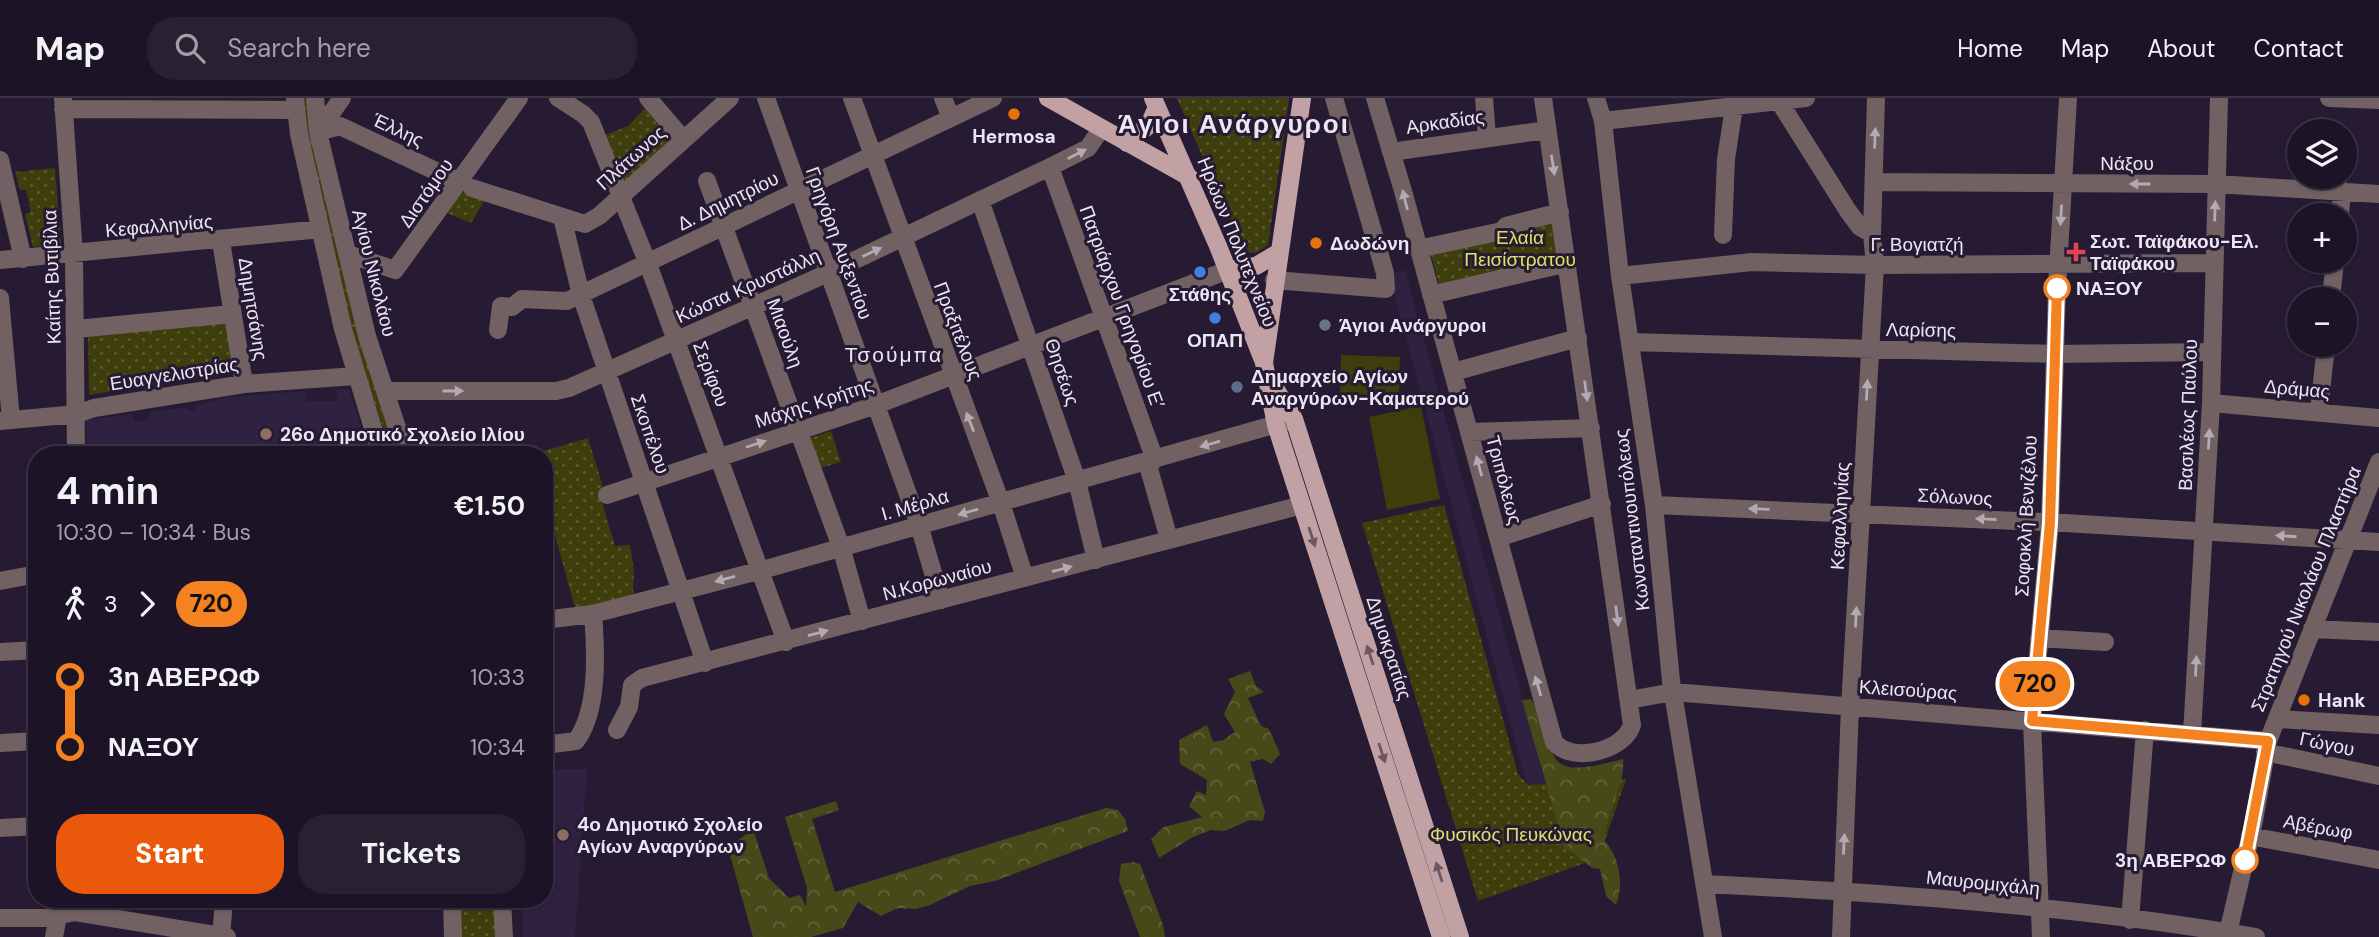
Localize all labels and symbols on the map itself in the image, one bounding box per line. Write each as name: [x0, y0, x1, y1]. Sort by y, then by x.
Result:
street label: Αρκαδίας: [1404, 104, 1486, 140]
marker: Hermosa: [1006, 106, 1022, 122]
street label: Έλλης: [368, 107, 428, 153]
district label: Άγιοι Ανάργυροι: [1118, 107, 1350, 141]
street label: Πλάτωνος: [591, 120, 671, 196]
place label: Hermosa: [972, 124, 1056, 149]
one-way arrow: [1870, 127, 1881, 149]
one-way arrow: [1067, 148, 1087, 159]
street label: Νάξου: [2100, 151, 2154, 176]
street label: Ηρώων Πολυτεχνείου: [1191, 153, 1283, 331]
street label: Διστόμου: [393, 154, 459, 232]
one-way arrow: [1548, 155, 1559, 177]
street label: Γρηγόρη Αυξεντίου: [800, 163, 878, 323]
street label: Δ. Δημητρίου: [673, 166, 783, 236]
one-way arrow: [2128, 178, 2150, 190]
one-way arrow: [1399, 189, 1410, 211]
one-way arrow: [2209, 200, 2221, 222]
street label: Πατριάρχου Γρηγορίου Ε’: [1074, 202, 1170, 412]
one-way arrow: [2055, 204, 2066, 226]
street label: Αγίου Νικολάου: [346, 207, 402, 339]
street label: Καίτης Βυτιβίλια: [37, 209, 67, 345]
street label: Κεφαλληνίας: [104, 209, 214, 243]
park label: Ελαία Πεισίστρατου: [1464, 225, 1576, 272]
place label: Σωτ. Ταϊφάκου-Ελ. Ταϊφάκου: [2090, 229, 2259, 276]
place label: Δωδώνη: [1330, 231, 1409, 256]
street label: Γ. Βογιατζή: [1870, 232, 1964, 257]
marker: Δωδώνη: [1308, 235, 1324, 251]
street label: Κώστα Κρυστάλλη: [672, 243, 824, 329]
marker: Σωτ. Ταϊφάκου-Ελ. Ταϊφάκου: [2068, 244, 2084, 260]
one-way arrow: [862, 247, 882, 258]
street label: Δημητσάνης: [233, 256, 273, 362]
marker: Στάθης: [1192, 264, 1208, 280]
marker: ΝΑΞΟΥ: [2044, 275, 2070, 301]
place label: ΝΑΞΟΥ: [2076, 276, 2143, 301]
street label: Πραξιτέλους: [928, 278, 988, 384]
place label: Στάθης: [1169, 282, 1231, 307]
street label: Μιαούλη: [761, 295, 809, 371]
marker: ΟΠΑΠ: [1207, 310, 1223, 326]
place label: Άγιοι Ανάργυροι: [1339, 313, 1487, 338]
marker: Άγιοι Ανάργυροι: [1317, 317, 1333, 333]
street label: Λαρίσης: [1886, 317, 1956, 343]
place label: ΟΠΑΠ: [1187, 328, 1243, 353]
street label: Θησέως: [1039, 335, 1085, 409]
street label: Σερίφου: [687, 338, 735, 410]
street label: Βασιλέως Παύλου: [2173, 339, 2203, 491]
district label: Τσούμπα: [845, 341, 943, 369]
street label: Ευαγγελιστρίας: [108, 352, 240, 396]
place label: Δημαρχείο Αγίων Αναργύρων-Καματερού: [1251, 364, 1469, 411]
street label: Μάχης Κρήτης: [752, 372, 876, 434]
street label: Δράμας: [2263, 374, 2331, 404]
marker: Δημαρχείο Αγίων Αναργύρων-Καματερού: [1229, 379, 1245, 395]
one-way arrow: [1862, 379, 1873, 401]
one-way arrow: [1580, 380, 1591, 402]
one-way arrow: [443, 385, 465, 397]
street label: Σκοπέλου: [625, 391, 675, 477]
one-way arrow: [964, 411, 975, 432]
place label: 26ο Δημοτικό Σχολείο Ιλίου: [280, 422, 525, 447]
marker: 26ο Δημοτικό Σχολείο Ιλίου: [258, 426, 274, 442]
one-way arrow: [2204, 427, 2215, 449]
street label: Κωνσταντινουπόλεως: [1608, 428, 1656, 612]
street label: Τριπόλεως: [1480, 433, 1528, 527]
street label: Σοφοκλή Βενιζέλου: [2009, 435, 2043, 597]
one-way arrow: [745, 438, 766, 449]
one-way arrow: [1199, 439, 1221, 450]
one-way arrow: [1473, 456, 1483, 477]
street label: Κεφαλληνίας: [1825, 461, 1855, 571]
street label: Στρατηγού Νικολάου Πλαστήρα: [2245, 462, 2367, 716]
street label: Ι. Μέρλα: [878, 483, 952, 527]
street label: Σόλωνος: [1917, 483, 1993, 511]
one-way arrow: [1747, 504, 1769, 515]
one-way arrow: [957, 507, 979, 518]
one-way arrow: [1975, 514, 1997, 525]
one-way arrow: [1307, 526, 1318, 547]
one-way arrow: [2275, 531, 2297, 542]
street label: Ν.Κορωναίου: [880, 553, 994, 607]
one-way arrow: [1051, 563, 1073, 574]
one-way arrow: [714, 575, 735, 585]
street label: Δημοκρατίας: [1360, 593, 1418, 703]
one-way arrow: [1612, 605, 1623, 627]
one-way arrow: [1850, 606, 1861, 628]
one-way arrow: [807, 627, 829, 638]
one-way arrow: [1364, 645, 1374, 666]
one-way arrow: [2191, 655, 2202, 677]
line badge: 720: [1995, 661, 2075, 707]
street label: Κλεισούρας: [1858, 674, 1958, 706]
one-way arrow: [1532, 675, 1543, 697]
place label: Hank: [2318, 688, 2365, 713]
marker: Hank: [2296, 692, 2312, 708]
street label: Γώγου: [2297, 726, 2357, 762]
one-way arrow: [1377, 743, 1387, 764]
street label: Αβέρωφ: [2281, 809, 2355, 845]
place label: 4ο Δημοτικό Σχολείο Αγίων Αναργύρων: [577, 812, 763, 859]
park label: Φυσικός Πευκώνας: [1430, 822, 1592, 847]
marker: 4ο Δημοτικό Σχολείο Αγίων Αναργύρων: [555, 827, 571, 843]
one-way arrow: [1838, 833, 1849, 855]
marker: 3η ΑΒΕΡΩΦ: [2232, 847, 2258, 873]
place label: 3η ΑΒΕΡΩΦ: [2115, 848, 2226, 873]
one-way arrow: [1433, 861, 1444, 882]
street label: Μαυρομιχάλη: [1925, 865, 2041, 901]

